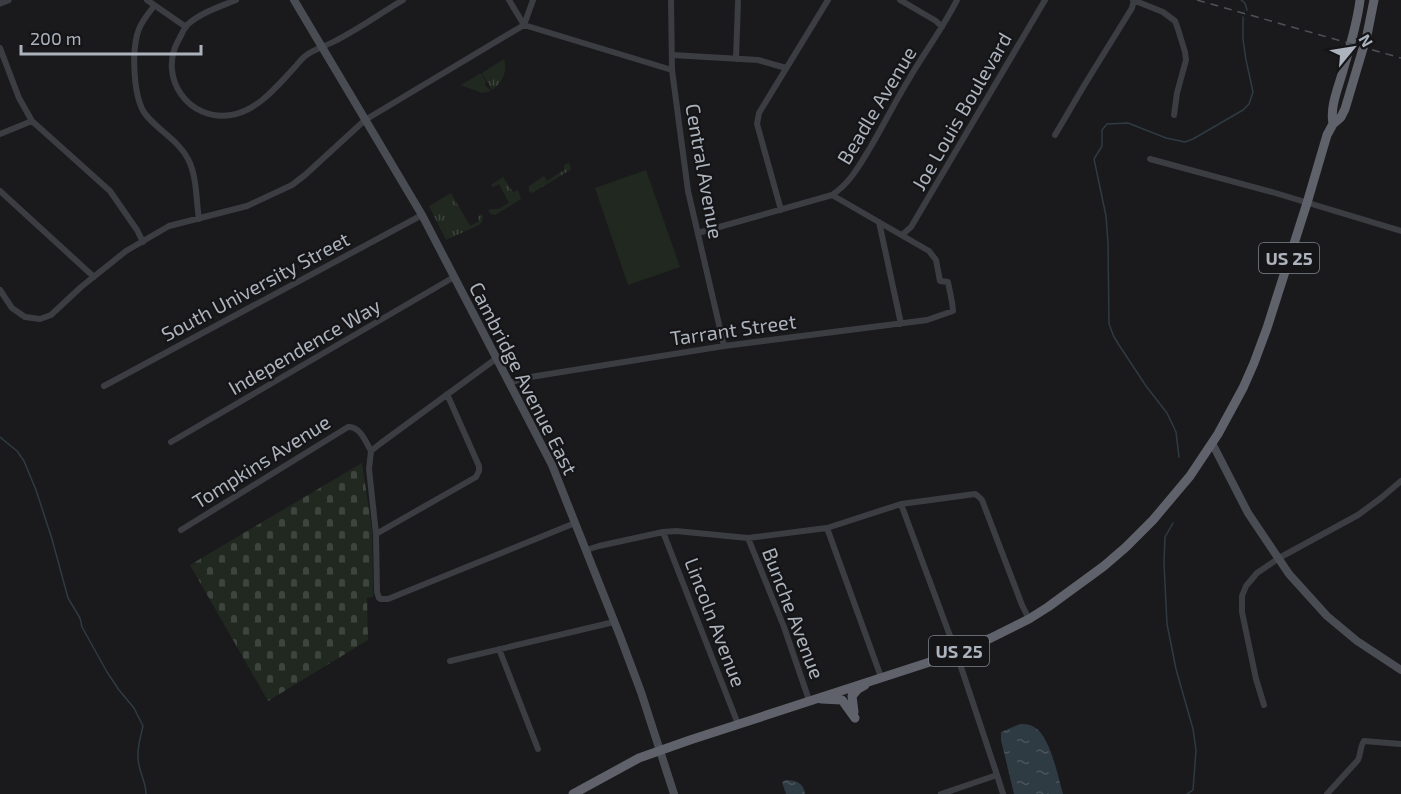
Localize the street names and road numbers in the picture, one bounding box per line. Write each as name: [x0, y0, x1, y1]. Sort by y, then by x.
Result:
street label: Joe Louis Boulevard: [906, 28, 1016, 194]
street label: Beadle Avenue: [831, 42, 921, 168]
street label: Central Avenue: [681, 102, 729, 240]
street label: South University Street: [157, 226, 354, 346]
road number: US 25: [1259, 243, 1319, 273]
street label: Cambridge Avenue East: [465, 278, 583, 479]
street label: Independence Way: [224, 292, 385, 399]
street label: Tarrant Street: [668, 308, 798, 350]
street label: Tompkins Avenue: [188, 409, 334, 513]
street label: Bunche Avenue: [758, 544, 830, 682]
street label: Lincoln Avenue: [680, 554, 752, 690]
road number: US 25: [929, 636, 989, 666]

